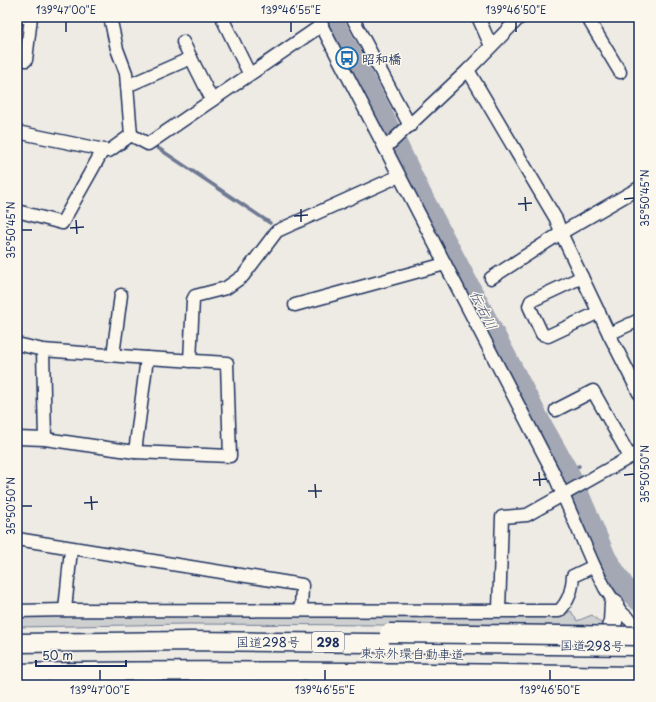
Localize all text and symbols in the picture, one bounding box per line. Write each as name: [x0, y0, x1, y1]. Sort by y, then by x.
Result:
text: 139°47'00"E: [36, 2, 96, 17]
text: 139°46'55"E: [261, 2, 321, 17]
text: 139°46'50"E: [486, 2, 546, 17]
bus stop icon: 昭和橋: [334, 45, 360, 71]
place label: 昭和橋: [362, 49, 401, 68]
text: 35°50'45"N: [637, 169, 652, 227]
text: 35°50'45"N: [3, 201, 18, 259]
water label: 伝右川: [465, 287, 503, 333]
text: 35°50'50"N: [637, 445, 652, 503]
text: 35°50'50"N: [3, 477, 18, 535]
street label: 国道298号: [236, 632, 300, 651]
road number: 298: [312, 632, 344, 652]
street label: 国道298号: [560, 635, 624, 655]
scale bar: [36, 642, 126, 668]
street label: 東京外環自動車道: [360, 643, 464, 663]
text: 50 m: [42, 646, 73, 664]
text: 139°47'00"E: [70, 682, 130, 697]
text: 139°46'55"E: [295, 682, 355, 697]
text: 139°46'50"E: [520, 682, 580, 697]

